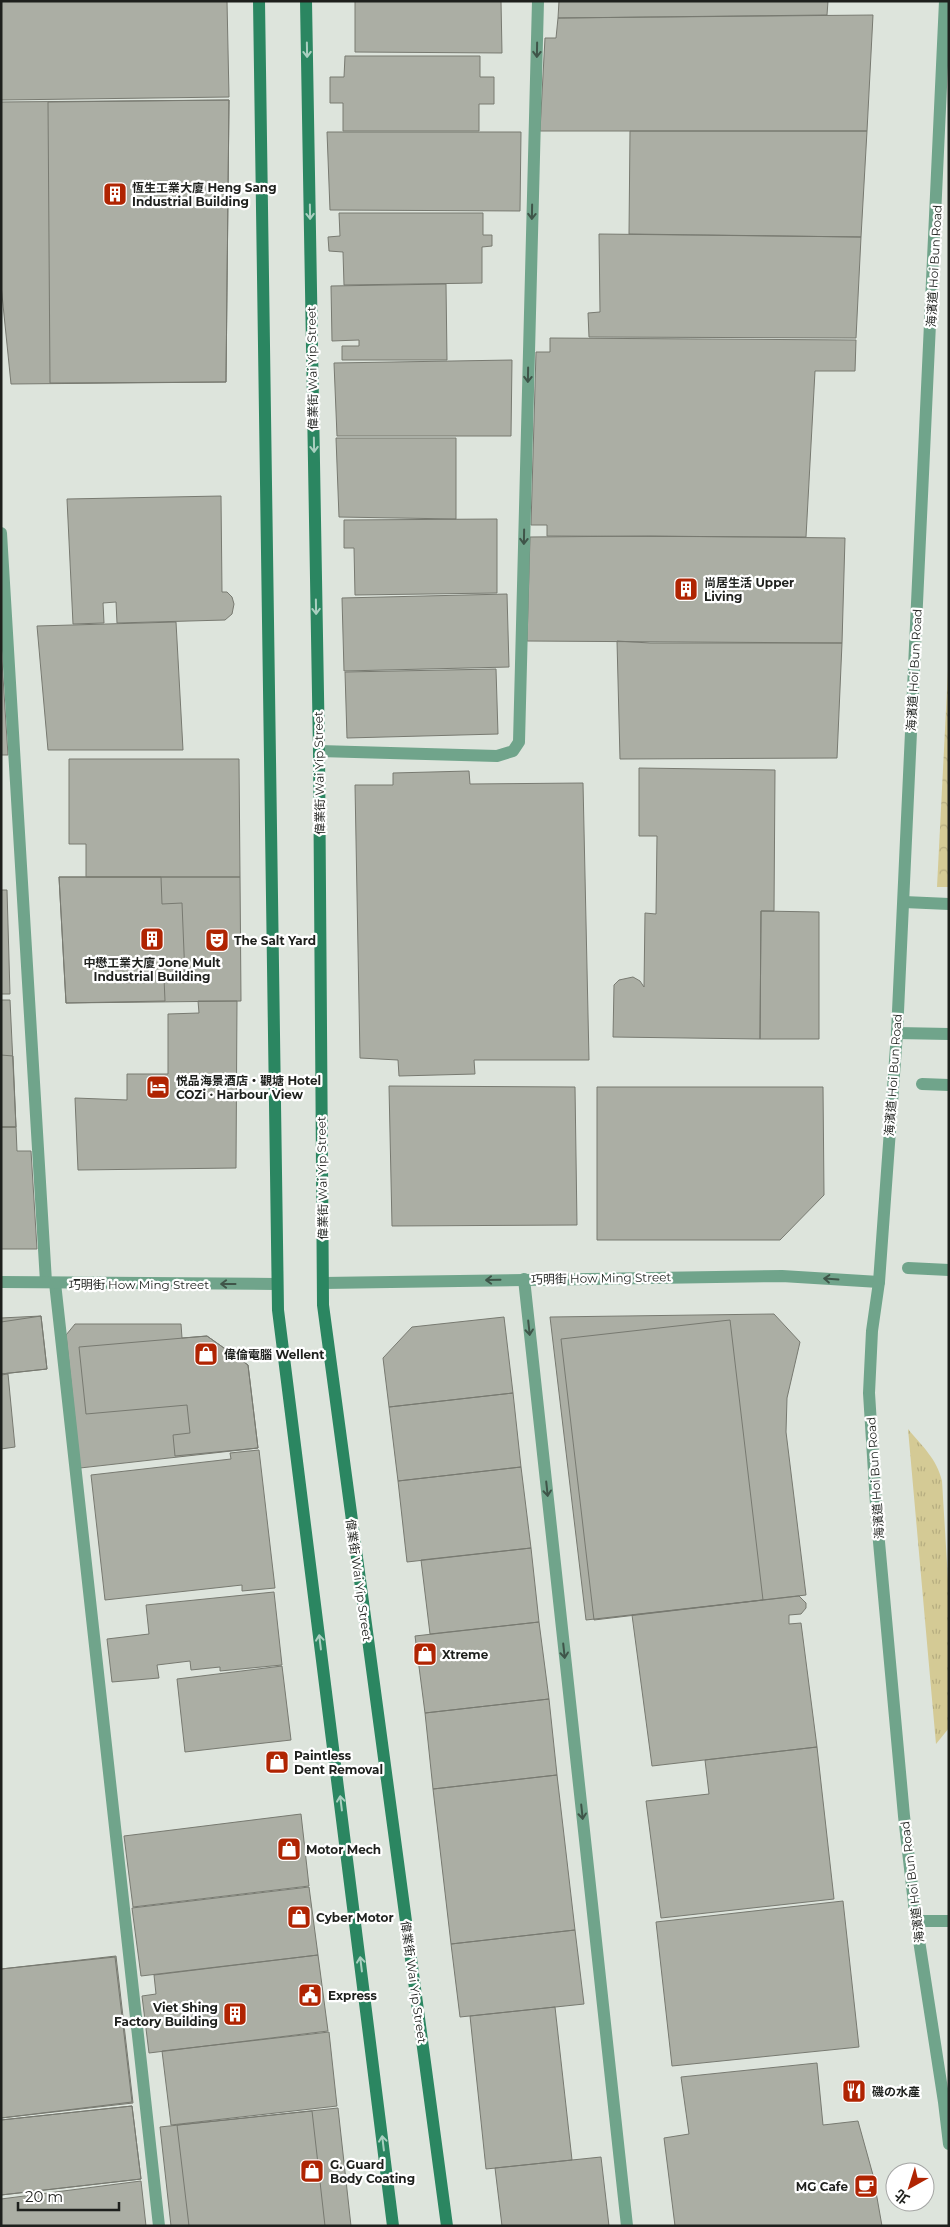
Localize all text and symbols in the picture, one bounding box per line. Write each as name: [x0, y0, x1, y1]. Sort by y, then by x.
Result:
one-way arrow: [302, 42, 312, 58]
one-way arrow: [532, 42, 541, 58]
place label: 恆生工業大廈 Heng Sang Industrial Building: [132, 180, 277, 209]
building icon: 恆生工業大廈 Heng Sang Industrial Building: [102, 181, 128, 207]
one-way arrow: [305, 204, 314, 220]
one-way arrow: [528, 204, 537, 220]
street label: 海濱道 Hoi Bun Road: [923, 204, 945, 328]
street label: 偉業街 Wai Yip Street: [303, 306, 321, 430]
one-way arrow: [524, 367, 533, 383]
one-way arrow: [309, 437, 318, 453]
one-way arrow: [520, 529, 529, 545]
place label: 尚居生活 Upper Living: [704, 575, 794, 604]
building icon: 尚居生活 Upper Living: [673, 576, 699, 602]
one-way arrow: [312, 599, 321, 615]
street label: 海濱道 Hoi Bun Road: [903, 608, 925, 732]
street label: 偉業街 Wai Yip Street: [310, 711, 328, 835]
building icon: 中懋工業大廈 Jone Mult Industrial Building: [139, 926, 165, 952]
theatre icon: The Salt Yard: [204, 927, 230, 953]
place label: The Salt Yard: [234, 933, 316, 948]
place label: 中懋工業大廈 Jone Mult Industrial Building: [83, 955, 222, 984]
street label: 海濱道 Hoi Bun Road: [881, 1013, 905, 1137]
place label: 悦品海景酒店‧觀塘 Hotel COZi ∙ Harbour View: [176, 1073, 321, 1102]
hotel icon: 悦品海景酒店‧觀塘 Hotel COZi ∙ Harbour View: [145, 1074, 171, 1100]
street label: 偉業街 Wai Yip Street: [313, 1116, 331, 1240]
street label: 巧明街 How Ming Street: [531, 1269, 671, 1287]
one-way arrow: [823, 1274, 839, 1283]
one-way arrow: [486, 1275, 502, 1285]
street label: 巧明街 How Ming Street: [69, 1277, 209, 1292]
one-way arrow: [220, 1279, 236, 1289]
one-way arrow: [524, 1319, 534, 1335]
shop icon: 偉倫電腦 Wellent: [193, 1341, 219, 1367]
place label: 偉倫電腦 Wellent: [224, 1347, 325, 1362]
street label: 海濱道 Hoi Bun Road: [863, 1416, 887, 1540]
one-way arrow: [542, 1481, 551, 1497]
street label: 偉業街 Wai Yip Street: [343, 1518, 375, 1642]
one-way arrow: [315, 1634, 325, 1650]
shop icon: Xtreme: [412, 1641, 438, 1667]
one-way arrow: [559, 1643, 569, 1659]
place label: Xtreme: [442, 1647, 489, 1662]
place label: Paintless Dent Removal: [294, 1748, 383, 1777]
shop icon: Paintless Dent Removal: [264, 1749, 290, 1775]
one-way arrow: [336, 1795, 346, 1811]
one-way arrow: [577, 1804, 587, 1820]
street label: 海濱道 Hoi Bun Road: [897, 1820, 927, 1944]
shop icon: Motor Mech: [276, 1836, 302, 1862]
place label: Motor Mech: [306, 1842, 381, 1857]
shop icon: Cyber Motor: [286, 1904, 312, 1930]
place label: Cyber Motor: [316, 1910, 394, 1925]
street label: 偉業街 Wai Yip Street: [398, 1920, 430, 2044]
one-way arrow: [356, 1956, 366, 1972]
public building icon: Express: [297, 1982, 323, 2008]
place label: Express: [328, 1988, 377, 2003]
place label: Viet Shing Factory Building: [114, 2000, 218, 2029]
building icon: Viet Shing Factory Building: [222, 2001, 248, 2027]
restaurant icon: 磯の水產: [841, 2078, 867, 2104]
place label: 磯の水產: [872, 2084, 920, 2099]
one-way arrow: [378, 2135, 388, 2151]
place label: G. Guard Body Coating: [330, 2157, 415, 2186]
shop icon: G. Guard Body Coating: [299, 2158, 325, 2184]
north arrow: [885, 2162, 935, 2212]
cafe icon: MG Cafe: [853, 2173, 879, 2199]
place label: MG Cafe: [796, 2179, 848, 2194]
scale bar: [18, 2180, 119, 2212]
text: 北: [891, 2186, 913, 2209]
text: 20 m: [25, 2187, 63, 2206]

